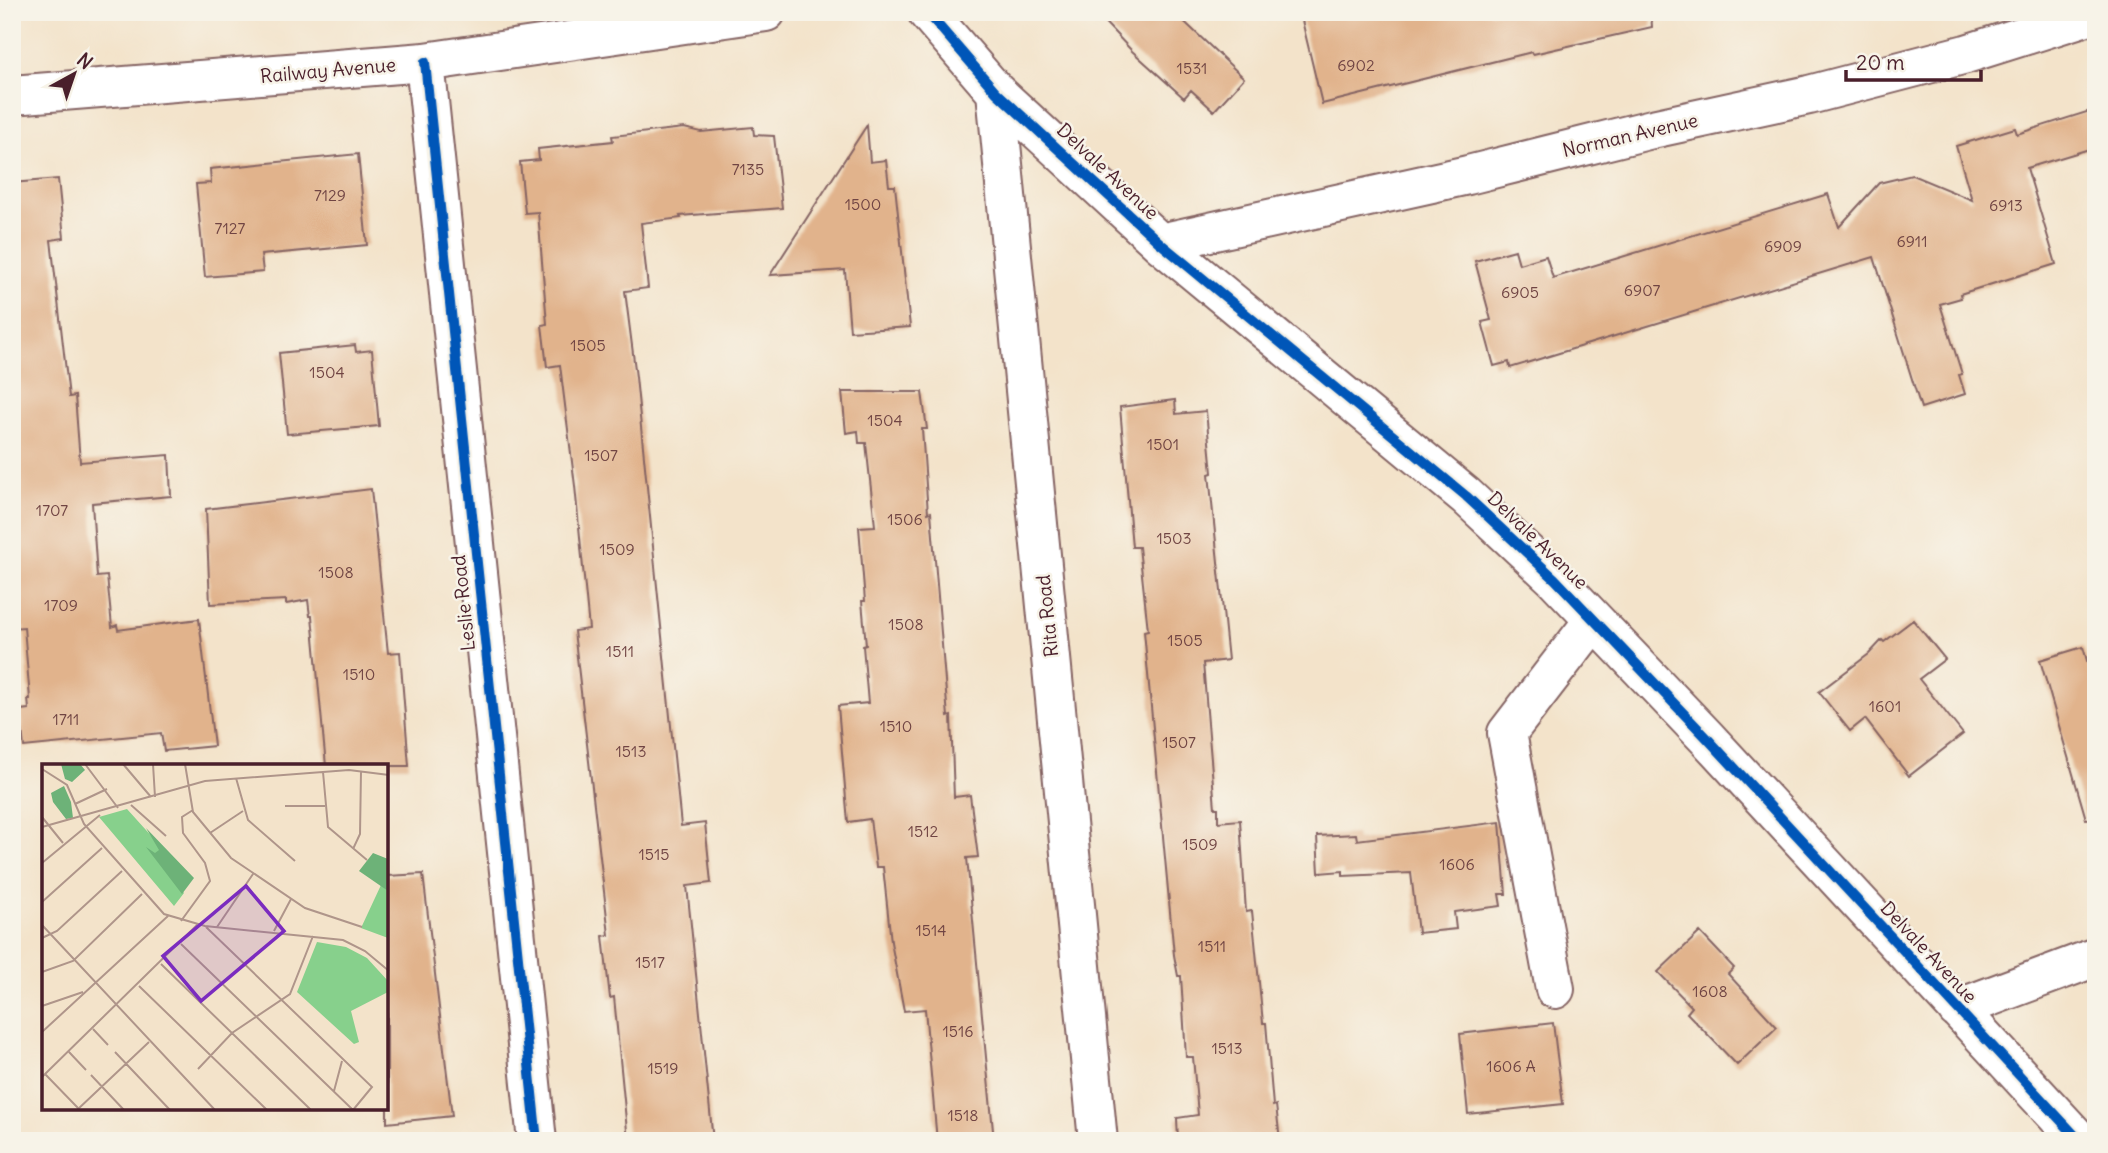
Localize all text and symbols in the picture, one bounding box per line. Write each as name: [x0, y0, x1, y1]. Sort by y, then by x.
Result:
north arrow: [38, 38, 108, 108]
scale bar: [1846, 38, 1980, 82]
text: N: [72, 48, 98, 74]
text: 20 m: [1856, 49, 1905, 76]
street label: Railway Avenue: [259, 52, 397, 88]
house number: 6902: [1337, 55, 1375, 75]
house number: 1531: [1177, 58, 1207, 78]
street label: Norman Avenue: [1560, 108, 1700, 162]
street label: Delvale Avenue: [1052, 118, 1164, 224]
house number: 7135: [732, 159, 764, 179]
house number: 7129: [314, 185, 346, 205]
house number: 1500: [845, 194, 881, 214]
house number: 6913: [1989, 195, 2023, 215]
house number: 7127: [215, 218, 246, 238]
house number: 6911: [1896, 231, 1928, 251]
house number: 6909: [1764, 236, 1802, 256]
house number: 6907: [1624, 280, 1660, 300]
house number: 6905: [1501, 282, 1539, 302]
house number: 1505: [570, 335, 606, 355]
house number: 1504: [309, 362, 345, 382]
house number: 1504: [867, 410, 903, 430]
house number: 1501: [1147, 434, 1179, 454]
house number: 1507: [584, 445, 618, 465]
street label: Delvale Avenue: [1483, 486, 1593, 594]
house number: 1707: [36, 500, 68, 520]
house number: 1506: [887, 509, 923, 529]
house number: 1503: [1156, 528, 1192, 548]
house number: 1509: [599, 539, 635, 559]
street label: Leslie Road: [446, 554, 480, 652]
house number: 1508: [318, 562, 354, 582]
street label: Rita Road: [1031, 574, 1063, 658]
house number: 1709: [44, 595, 78, 615]
house number: 1508: [888, 614, 924, 634]
house number: 1505: [1167, 630, 1203, 650]
house number: 1511: [606, 641, 634, 661]
house number: 1510: [343, 664, 375, 684]
house number: 1601: [1869, 696, 1901, 716]
house number: 1711: [53, 709, 79, 729]
house number: 1510: [880, 716, 912, 736]
house number: 1507: [1162, 732, 1196, 752]
house number: 1513: [616, 741, 647, 761]
inset map: [42, 764, 388, 1111]
house number: 1512: [908, 821, 939, 841]
house number: 1509: [1182, 834, 1218, 854]
house number: 1515: [638, 844, 670, 864]
house number: 1606: [1439, 854, 1475, 874]
street label: Delvale Avenue: [1876, 896, 1982, 1008]
house number: 1514: [915, 920, 947, 940]
house number: 1511: [1198, 936, 1226, 956]
house number: 1517: [635, 952, 665, 972]
house number: 1608: [1692, 981, 1728, 1001]
house number: 1516: [942, 1021, 974, 1041]
house number: 1513: [1212, 1038, 1243, 1058]
house number: 1606 A: [1486, 1056, 1536, 1076]
house number: 1519: [647, 1058, 679, 1078]
house number: 1518: [947, 1105, 979, 1125]

